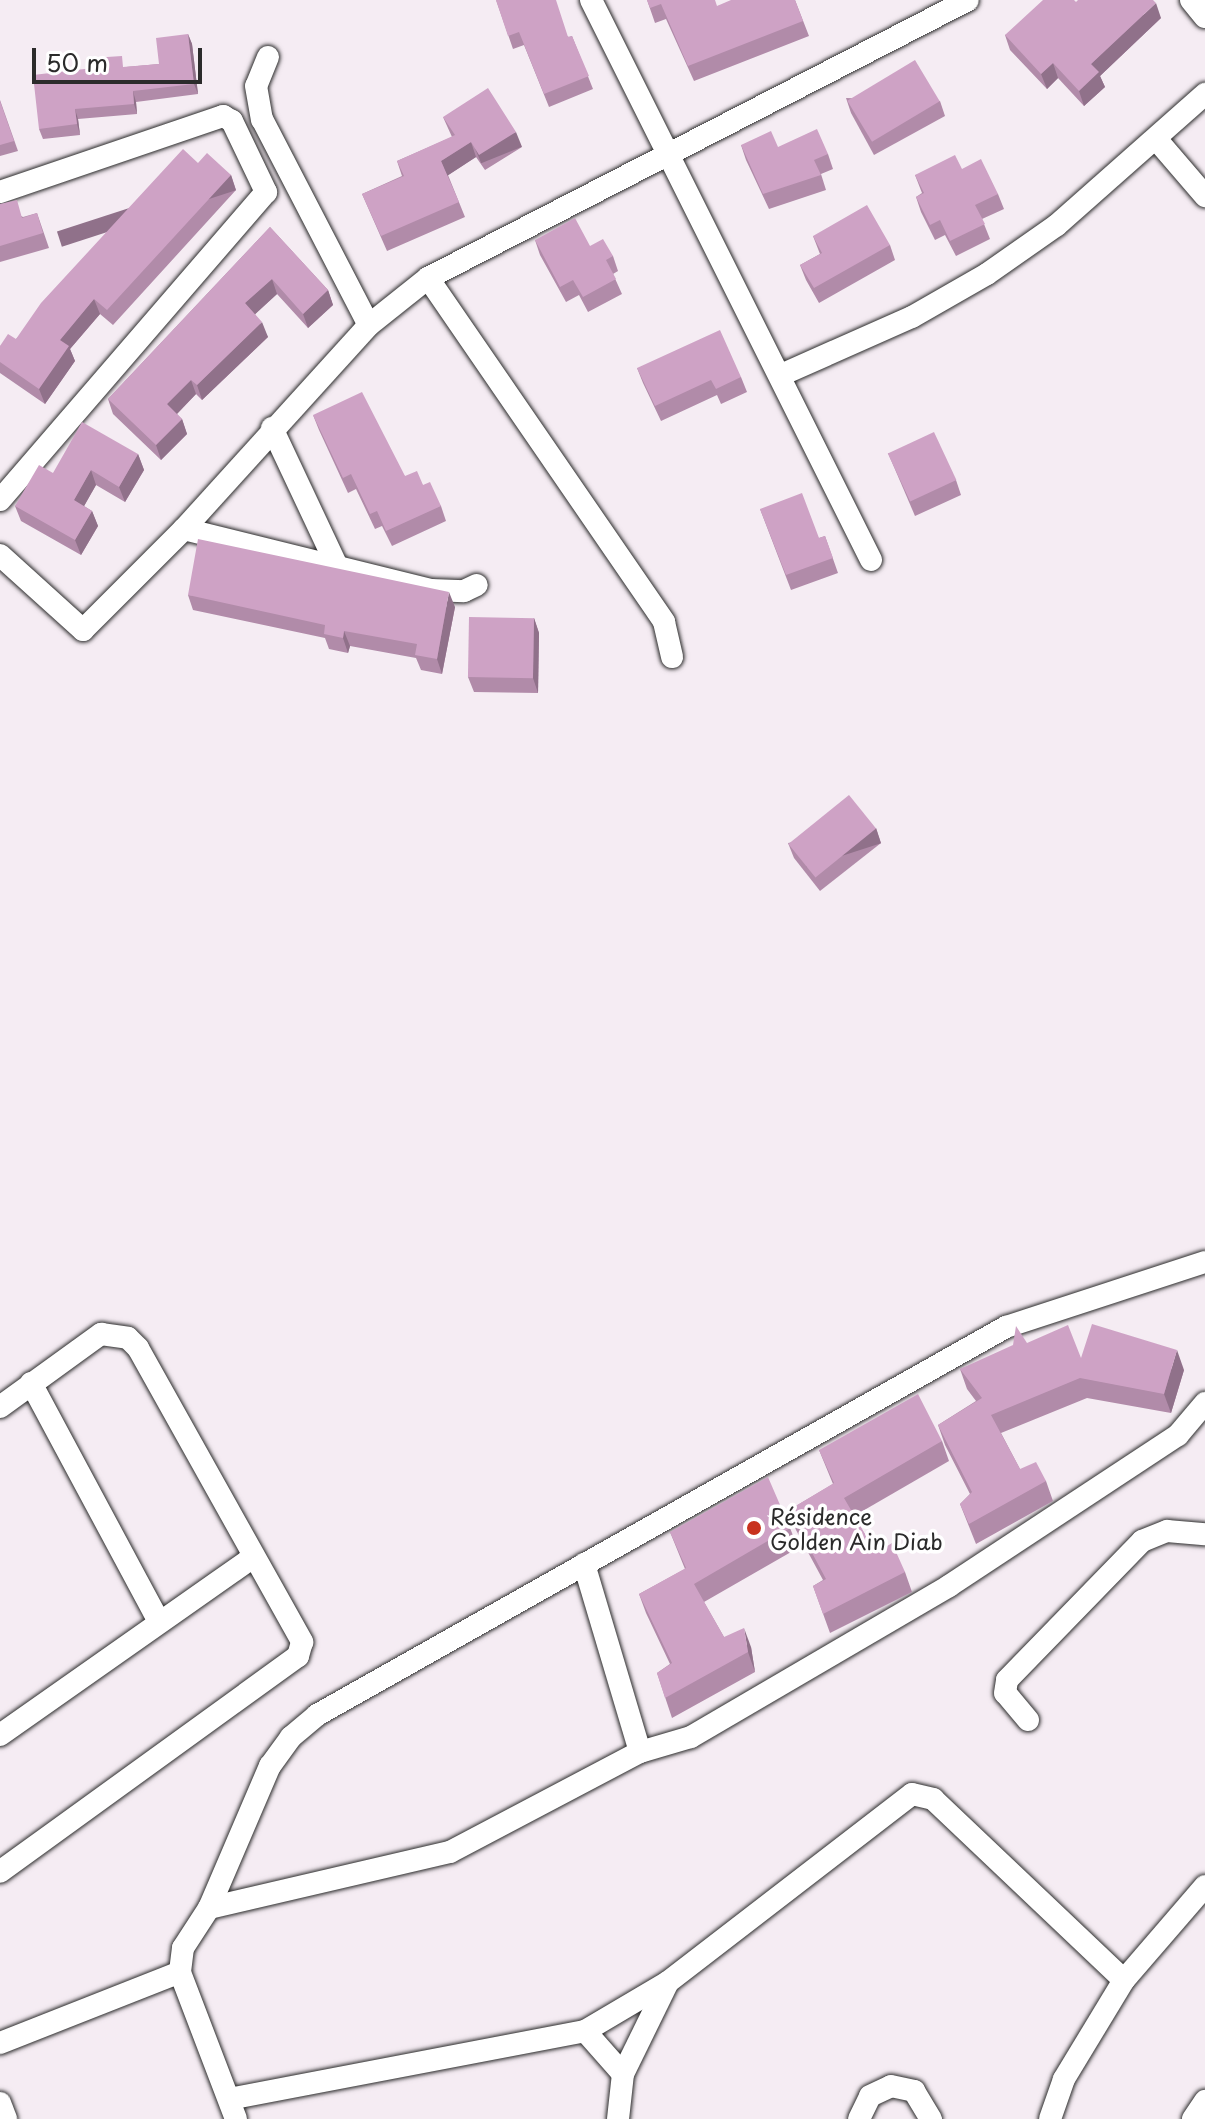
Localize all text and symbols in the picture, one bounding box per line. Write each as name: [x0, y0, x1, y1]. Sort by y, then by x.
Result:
scale bar: [36, 32, 206, 82]
text: 50 m: [46, 44, 108, 80]
place label: Résidence Golden Ain Diab: [770, 1502, 943, 1554]
marker: Résidence Golden Ain Diab: [745, 1519, 763, 1537]

